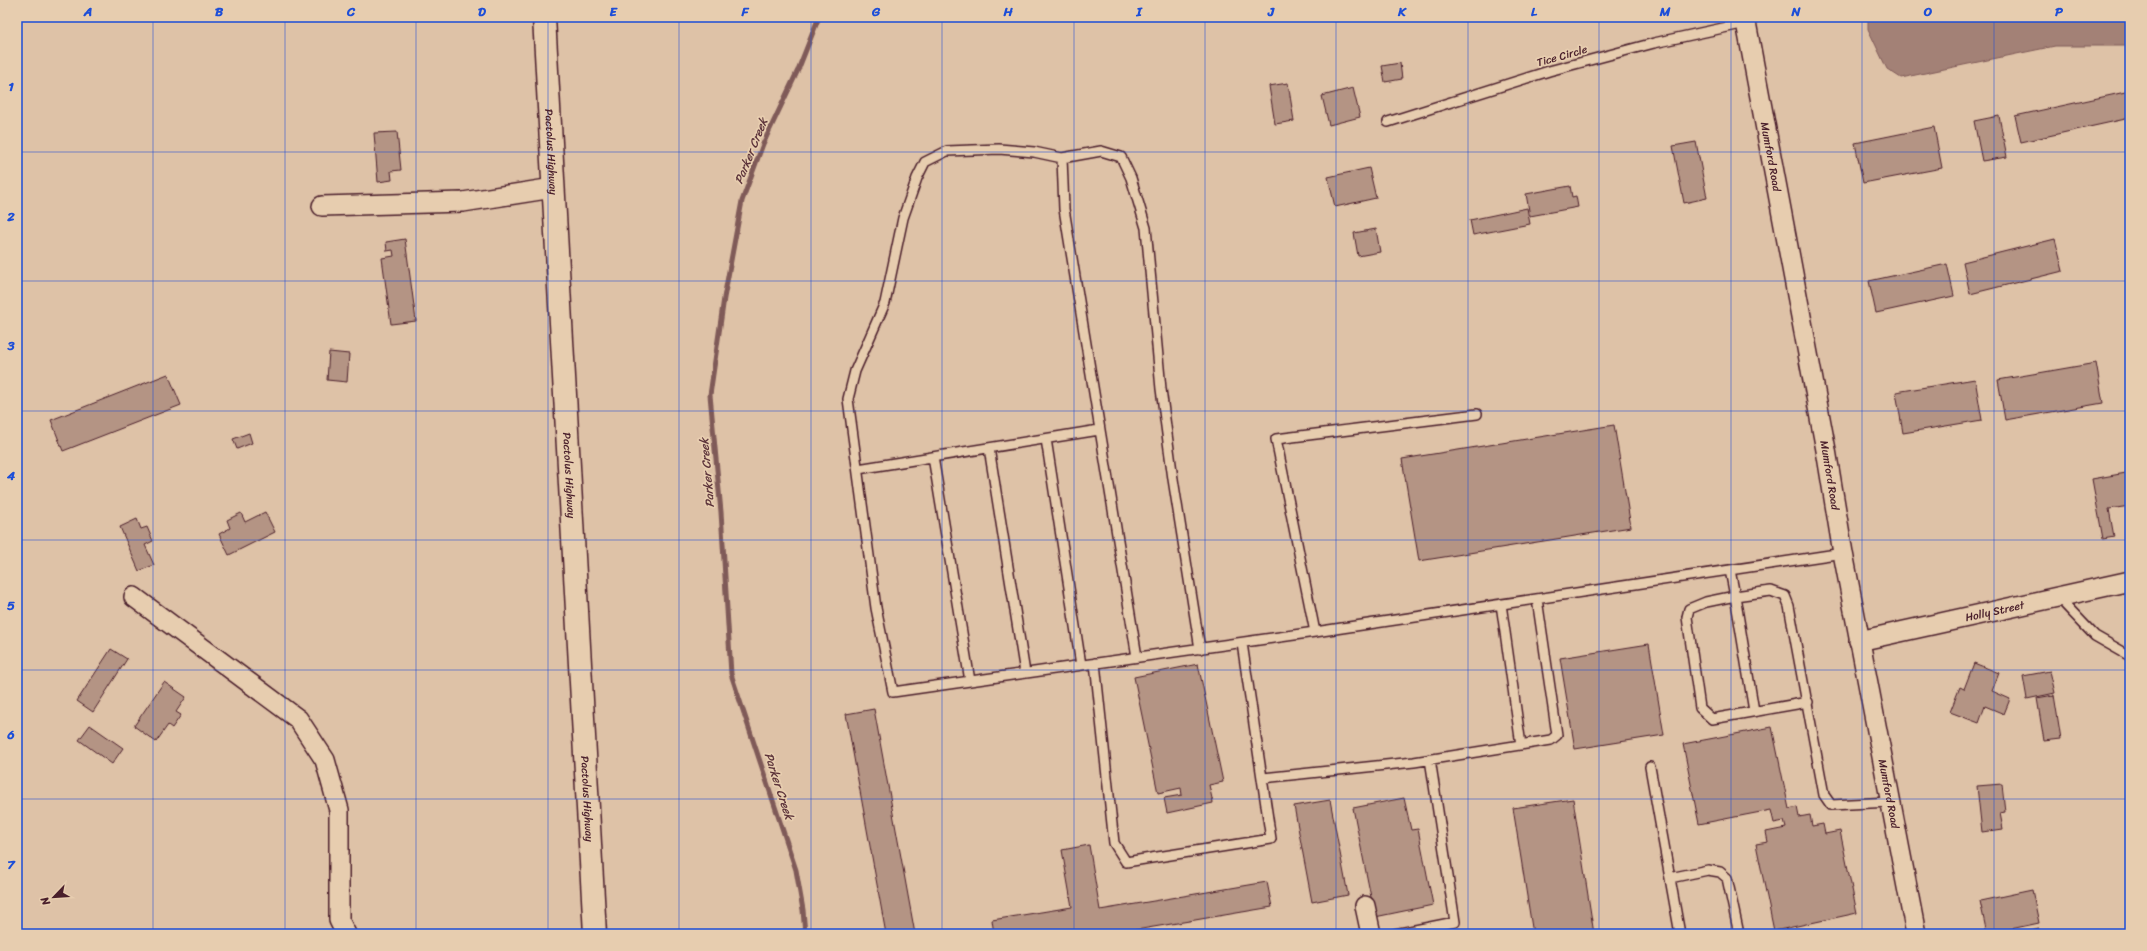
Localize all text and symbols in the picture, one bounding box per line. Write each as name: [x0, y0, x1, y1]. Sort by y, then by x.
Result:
text: A: [83, 0, 92, 23]
text: B: [215, 0, 224, 23]
text: C: [346, 0, 356, 23]
text: D: [478, 0, 486, 23]
text: E: [609, 0, 618, 23]
text: F: [740, 0, 749, 23]
text: G: [871, 0, 881, 23]
text: H: [1002, 0, 1013, 23]
text: I: [1135, 0, 1143, 23]
text: J: [1267, 0, 1275, 23]
text: K: [1397, 0, 1407, 23]
text: L: [1531, 0, 1538, 23]
text: M: [1659, 0, 1671, 23]
text: N: [1790, 0, 1801, 23]
text: O: [1923, 0, 1933, 23]
text: P: [2055, 0, 2063, 23]
street label: Tice Circle: [1534, 40, 1590, 72]
text: 1: [8, 75, 14, 98]
street label: Pactolus Highway: [540, 108, 563, 196]
water label: Parker Creek: [728, 113, 775, 187]
street label: Mumford Road: [1755, 120, 1787, 194]
text: 2: [6, 205, 15, 228]
text: 3: [6, 334, 15, 357]
street label: Pactolus Highway: [558, 432, 581, 519]
water label: Parker Creek: [693, 436, 721, 509]
street label: Mumford Road: [1815, 439, 1845, 513]
text: 4: [6, 464, 16, 487]
text: 5: [7, 594, 15, 617]
street label: Holly Street: [1963, 595, 2027, 627]
text: 6: [6, 723, 15, 746]
water label: Parker Creek: [758, 750, 801, 824]
street label: Pactolus Highway: [576, 755, 599, 843]
street label: Mumford Road: [1873, 757, 1905, 831]
text: 7: [7, 853, 16, 876]
north arrow: [34, 877, 74, 917]
text: N: [35, 893, 56, 909]

